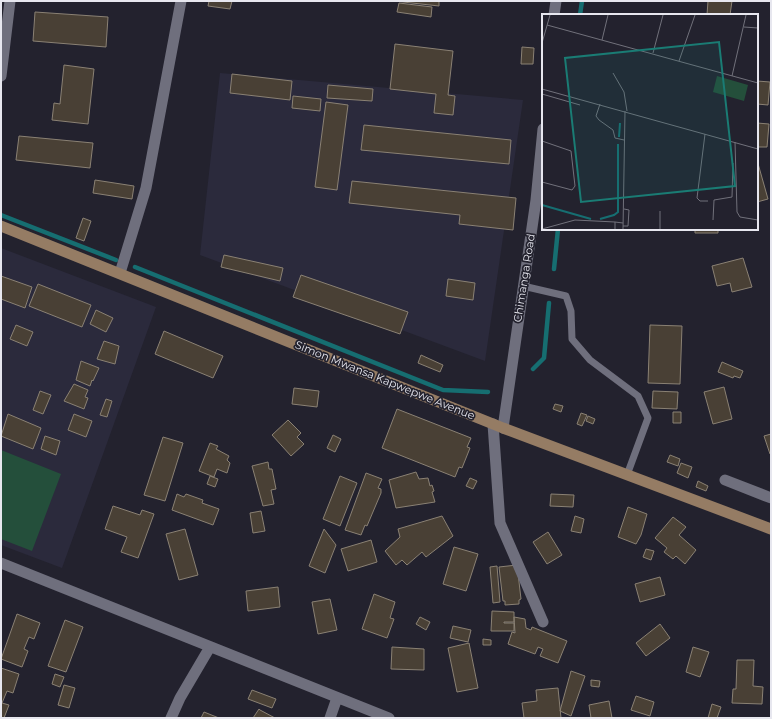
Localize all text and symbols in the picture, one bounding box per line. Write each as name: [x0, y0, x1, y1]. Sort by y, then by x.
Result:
inset map: [542, 14, 758, 230]
street label: Chimanga Road: [510, 233, 538, 323]
street label: Simon Mwansa Kapwepwe Avenue: [293, 337, 477, 423]

